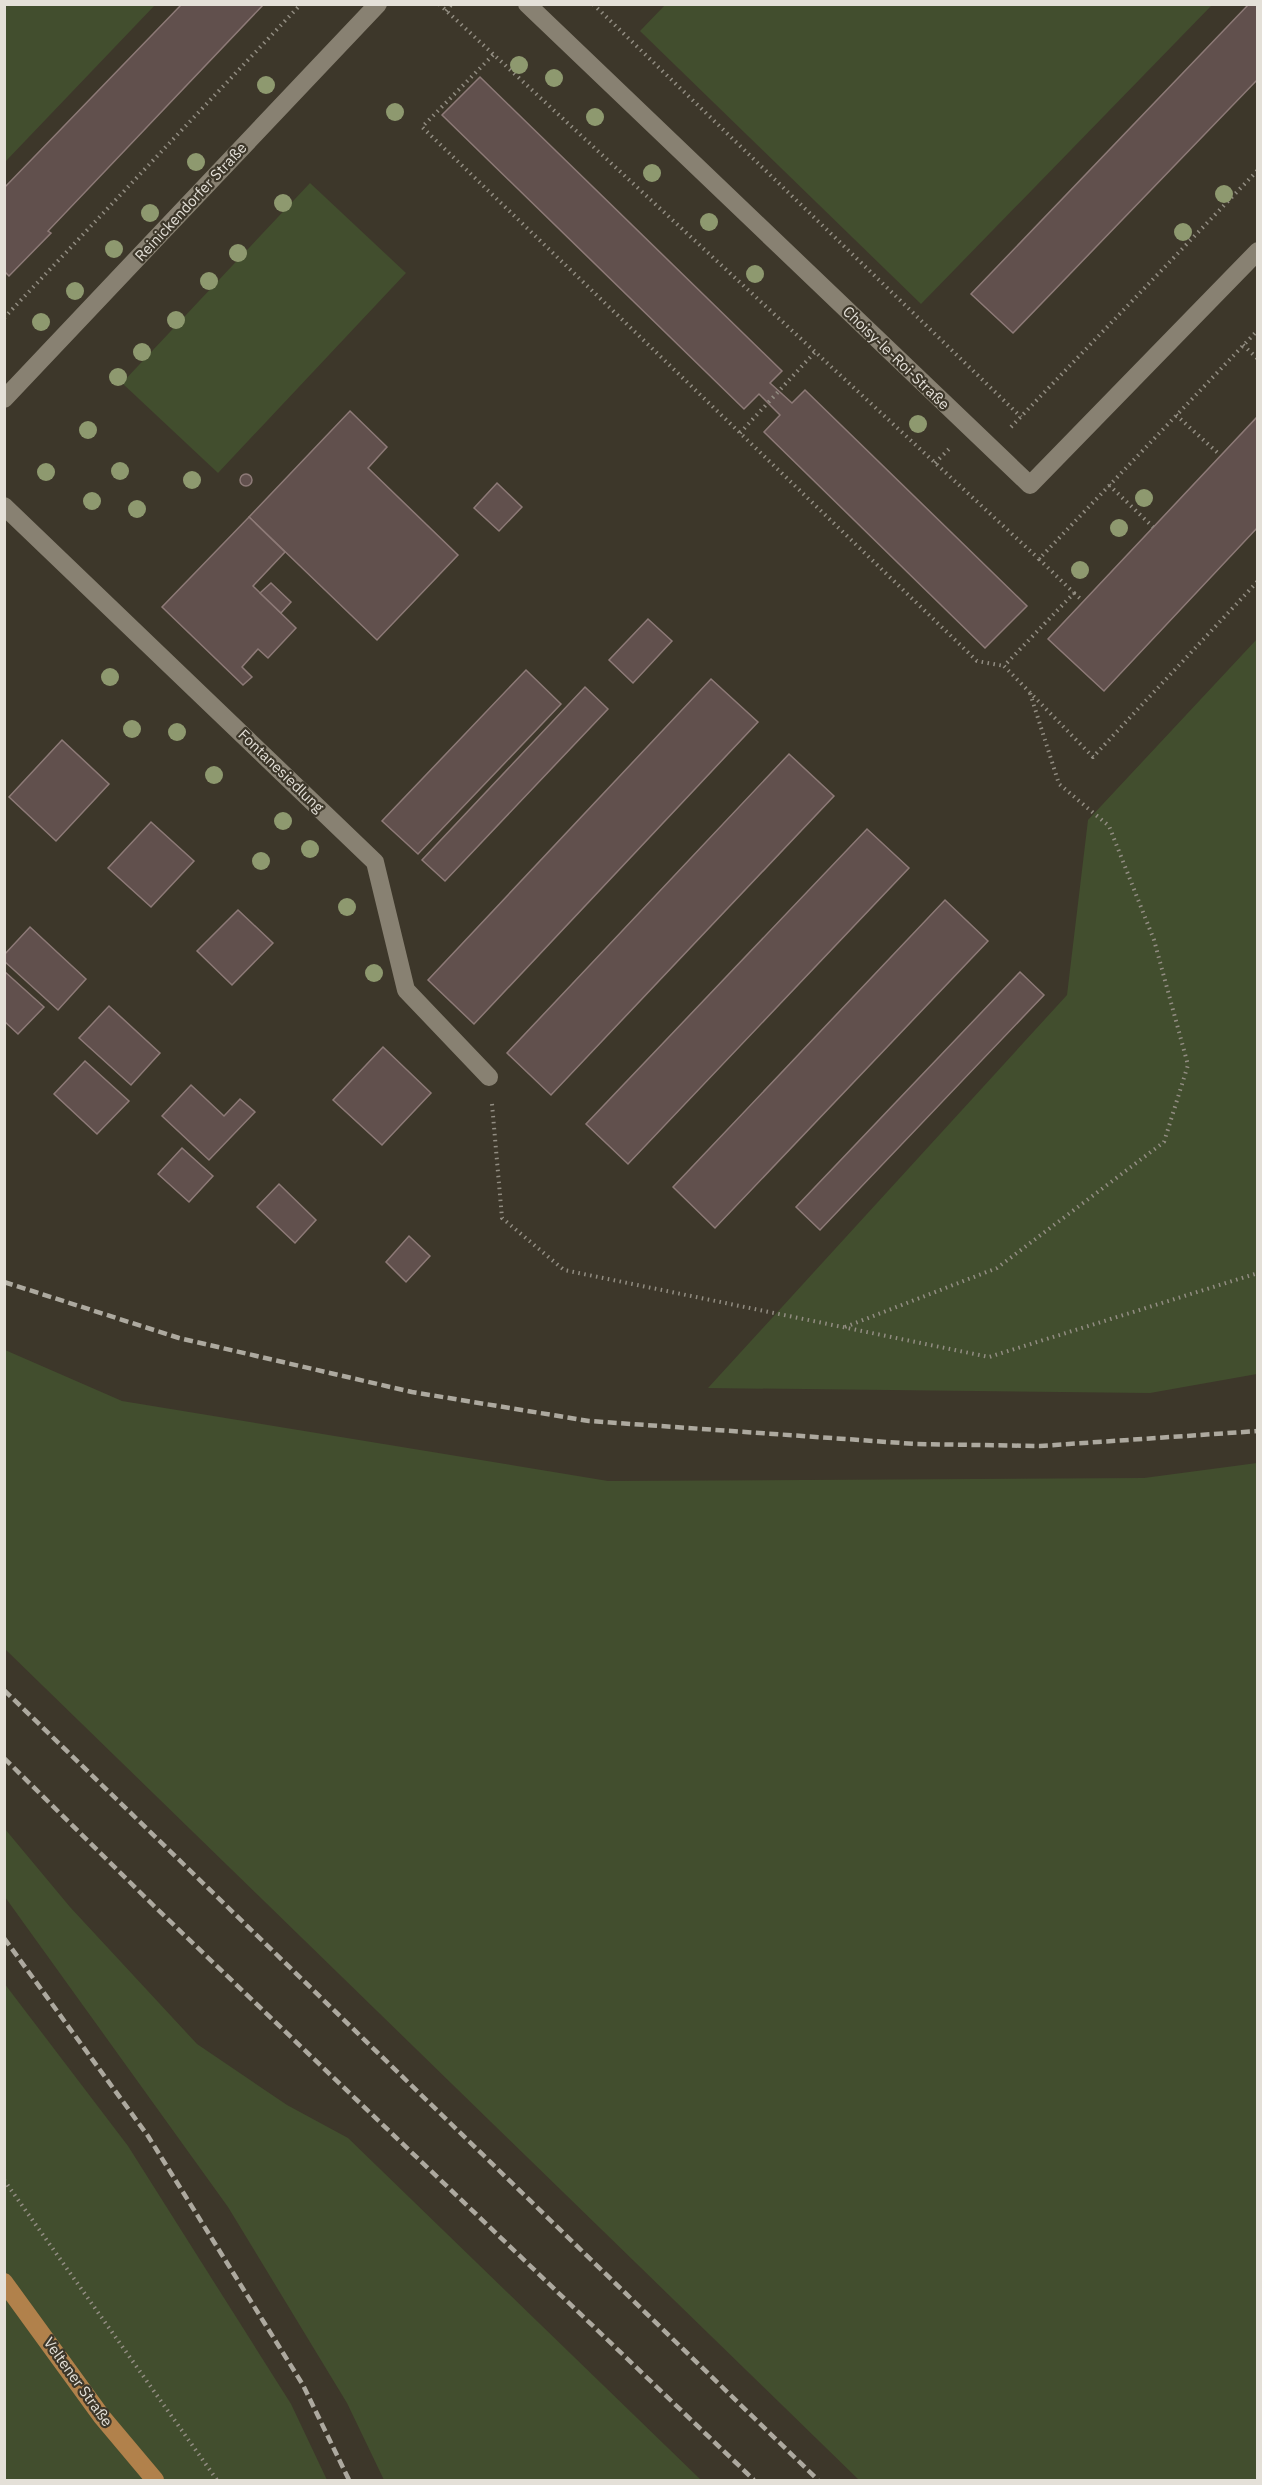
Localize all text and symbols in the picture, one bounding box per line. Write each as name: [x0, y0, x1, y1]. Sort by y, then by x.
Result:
street label: Reinickendorfer Straße: [131, 138, 251, 265]
street label: Choisy-le-Roi-Straße: [839, 302, 954, 414]
street label: Fontanesiedlung: [234, 725, 328, 816]
street label: Veltener Straße: [40, 2333, 117, 2430]

